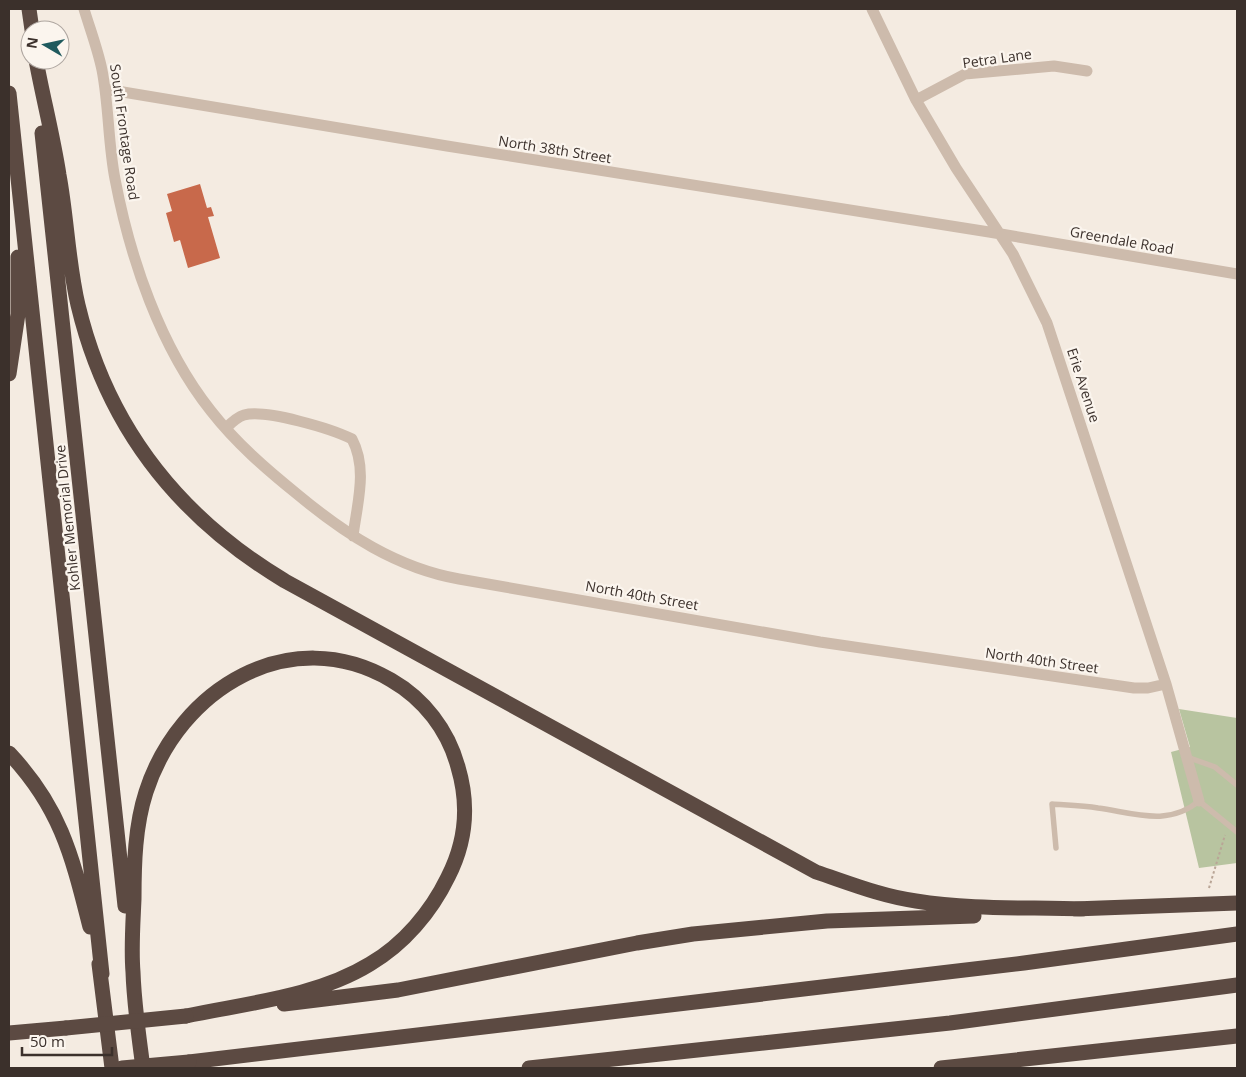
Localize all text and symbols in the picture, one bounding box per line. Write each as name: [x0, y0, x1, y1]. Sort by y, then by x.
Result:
north arrow: [20, 20, 70, 70]
text: N: [21, 36, 42, 50]
street label: Petra Lane: [961, 44, 1033, 72]
street label: South Frontage Road: [106, 63, 144, 201]
street label: North 38th Street: [497, 131, 613, 167]
street label: Greendale Road: [1069, 222, 1175, 258]
street label: Erie Avenue: [1063, 345, 1105, 425]
street label: Kohler Memorial Drive: [50, 444, 84, 592]
street label: North 40th Street: [584, 576, 700, 614]
street label: North 40th Street: [984, 643, 1100, 677]
scale bar: [22, 1024, 112, 1056]
text: 50 m: [30, 1031, 65, 1051]

